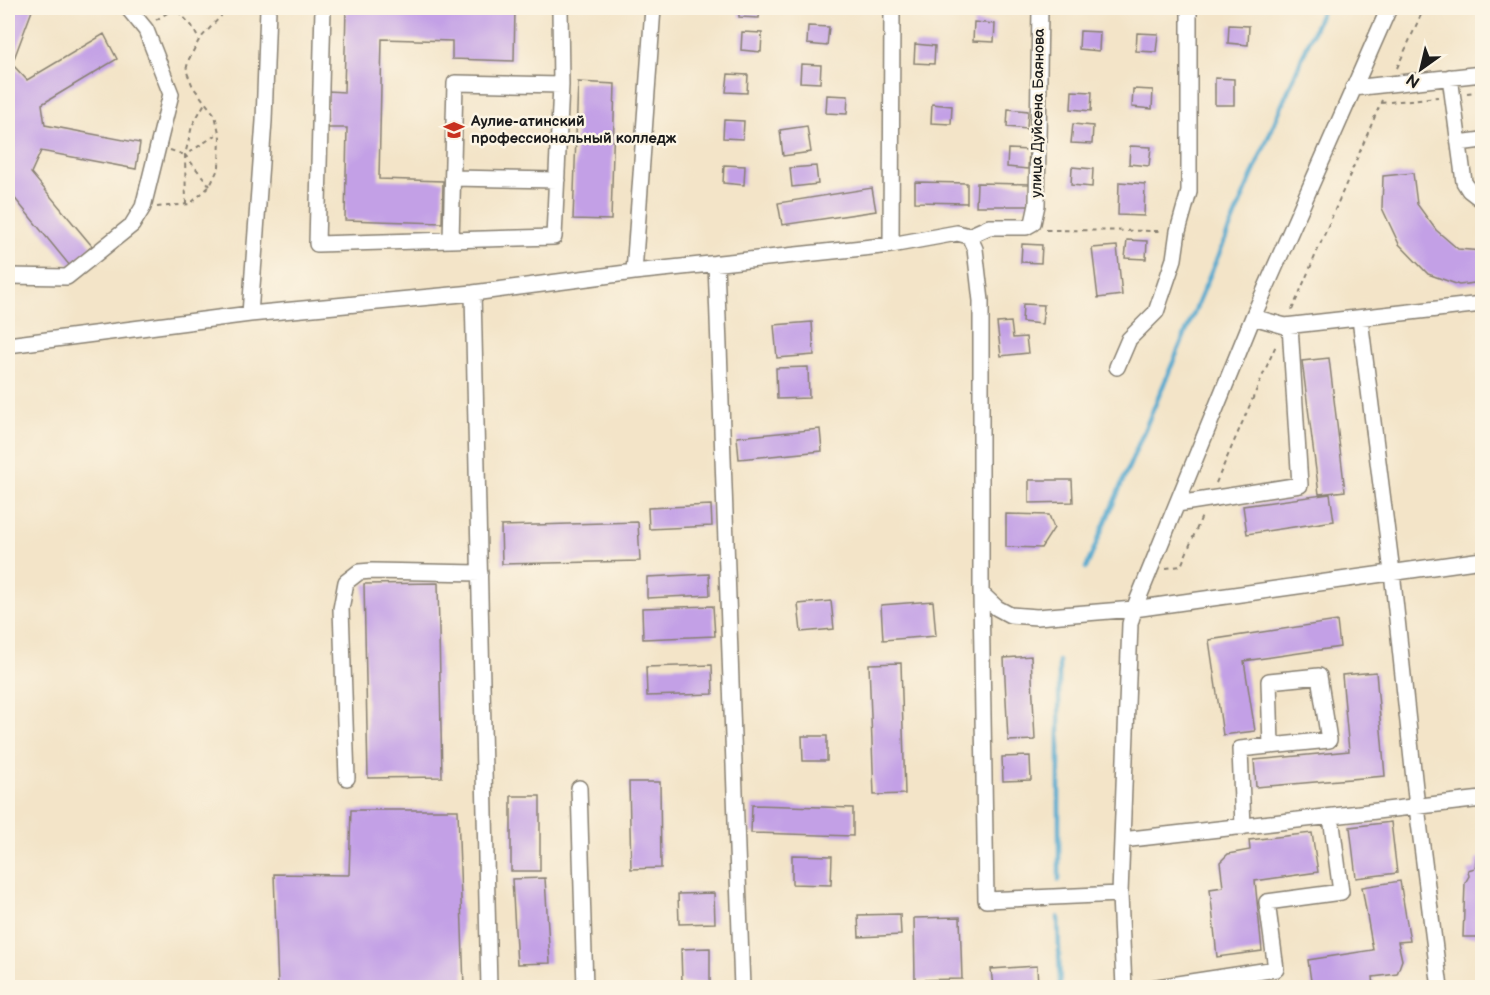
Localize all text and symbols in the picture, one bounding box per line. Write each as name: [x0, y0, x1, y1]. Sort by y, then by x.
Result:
street label: улица Дуйсена Баянова: [1027, 28, 1049, 198]
north arrow: [1391, 39, 1451, 99]
text: N: [1403, 69, 1424, 91]
place label: Аулие-атинский профессиональный колледж: [470, 112, 677, 148]
school or university icon: Аулие-атинский профессиональный колледж: [442, 118, 466, 142]

